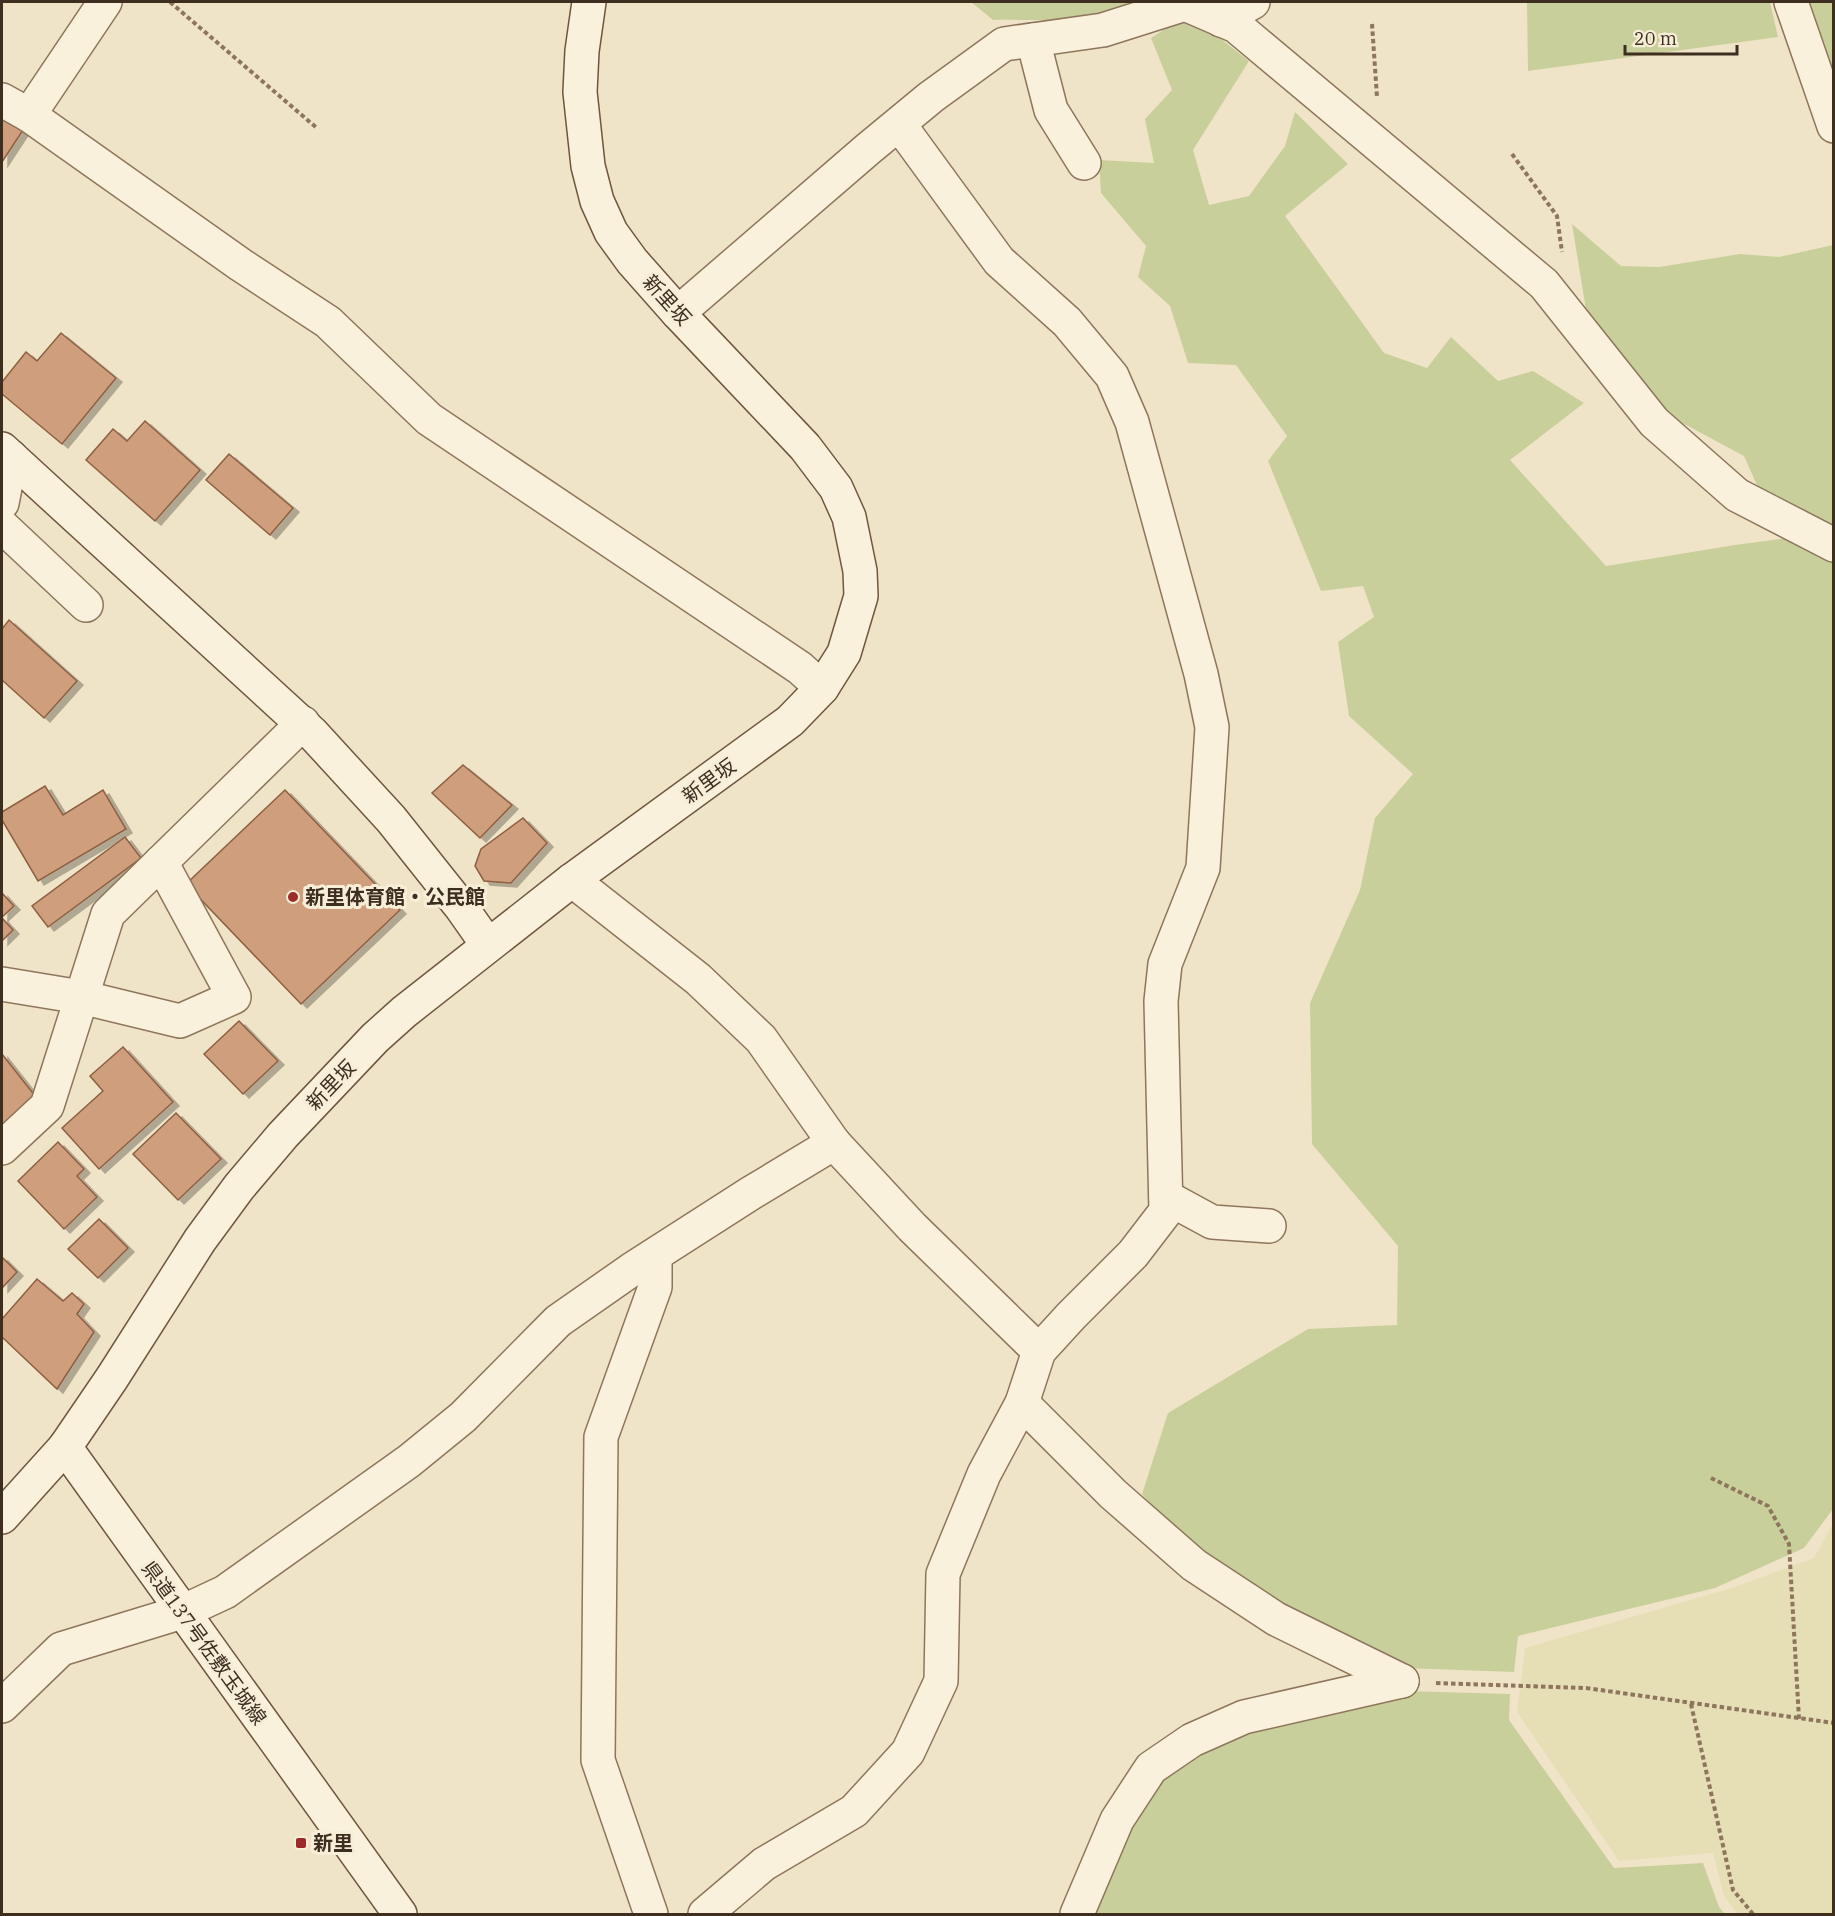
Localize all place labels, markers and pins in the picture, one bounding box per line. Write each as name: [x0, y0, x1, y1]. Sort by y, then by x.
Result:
place label: 新里体育館・公民館: [305, 883, 485, 910]
marker: 新里体育館・公民館: [286, 890, 300, 904]
place label: 新里: [313, 1829, 353, 1856]
marker: 新里: [294, 1836, 308, 1850]

